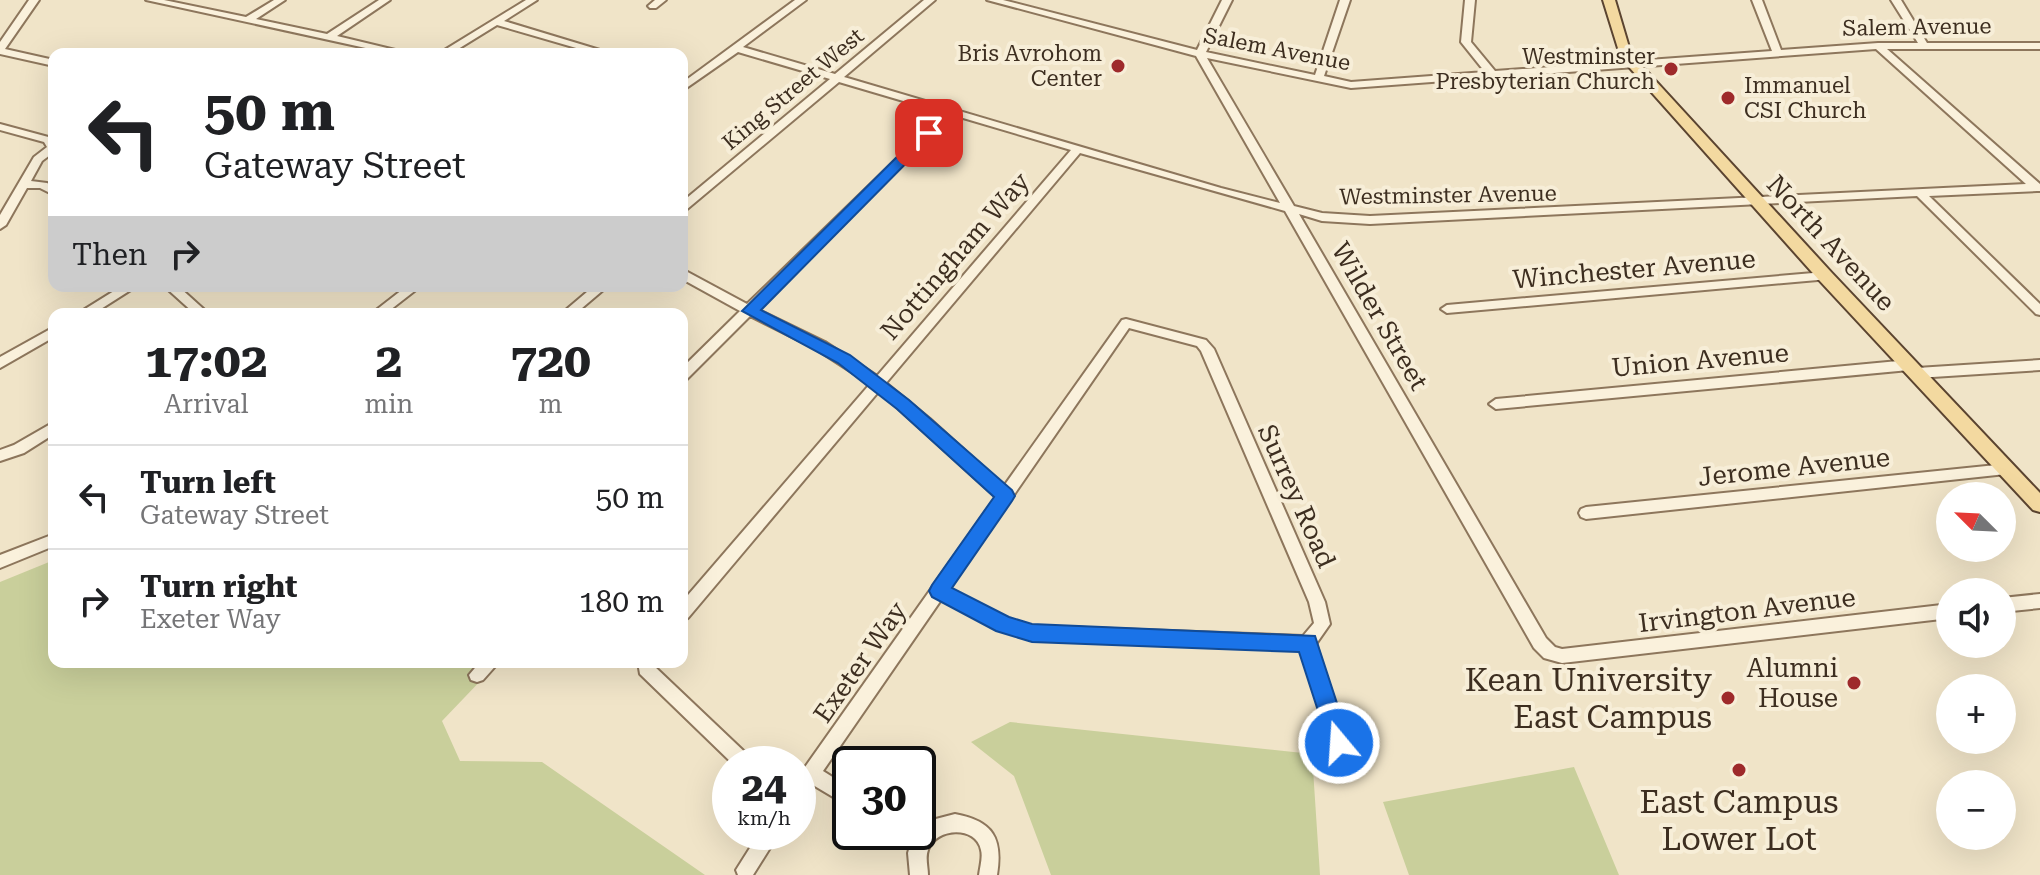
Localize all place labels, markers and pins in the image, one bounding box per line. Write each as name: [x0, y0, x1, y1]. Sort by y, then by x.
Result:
place label: Bris Avrohom Center: [958, 41, 1102, 91]
place label: Westminster Presbyterian Church: [1435, 44, 1655, 94]
marker: Bris Avrohom Center: [1109, 57, 1127, 75]
marker: Westminster Presbyterian Church: [1662, 60, 1680, 78]
place label: Immanuel CSI Church: [1744, 73, 1866, 123]
marker: Immanuel CSI Church: [1719, 89, 1737, 107]
pin: [895, 99, 963, 167]
place label: Alumni House: [1746, 653, 1838, 713]
place label: Kean University East Campus: [1465, 661, 1712, 736]
marker: Alumni House: [1845, 674, 1863, 692]
marker: Kean University East Campus: [1719, 689, 1737, 707]
marker: East Campus Lower Lot: [1730, 761, 1748, 779]
place label: East Campus Lower Lot: [1640, 783, 1838, 858]

